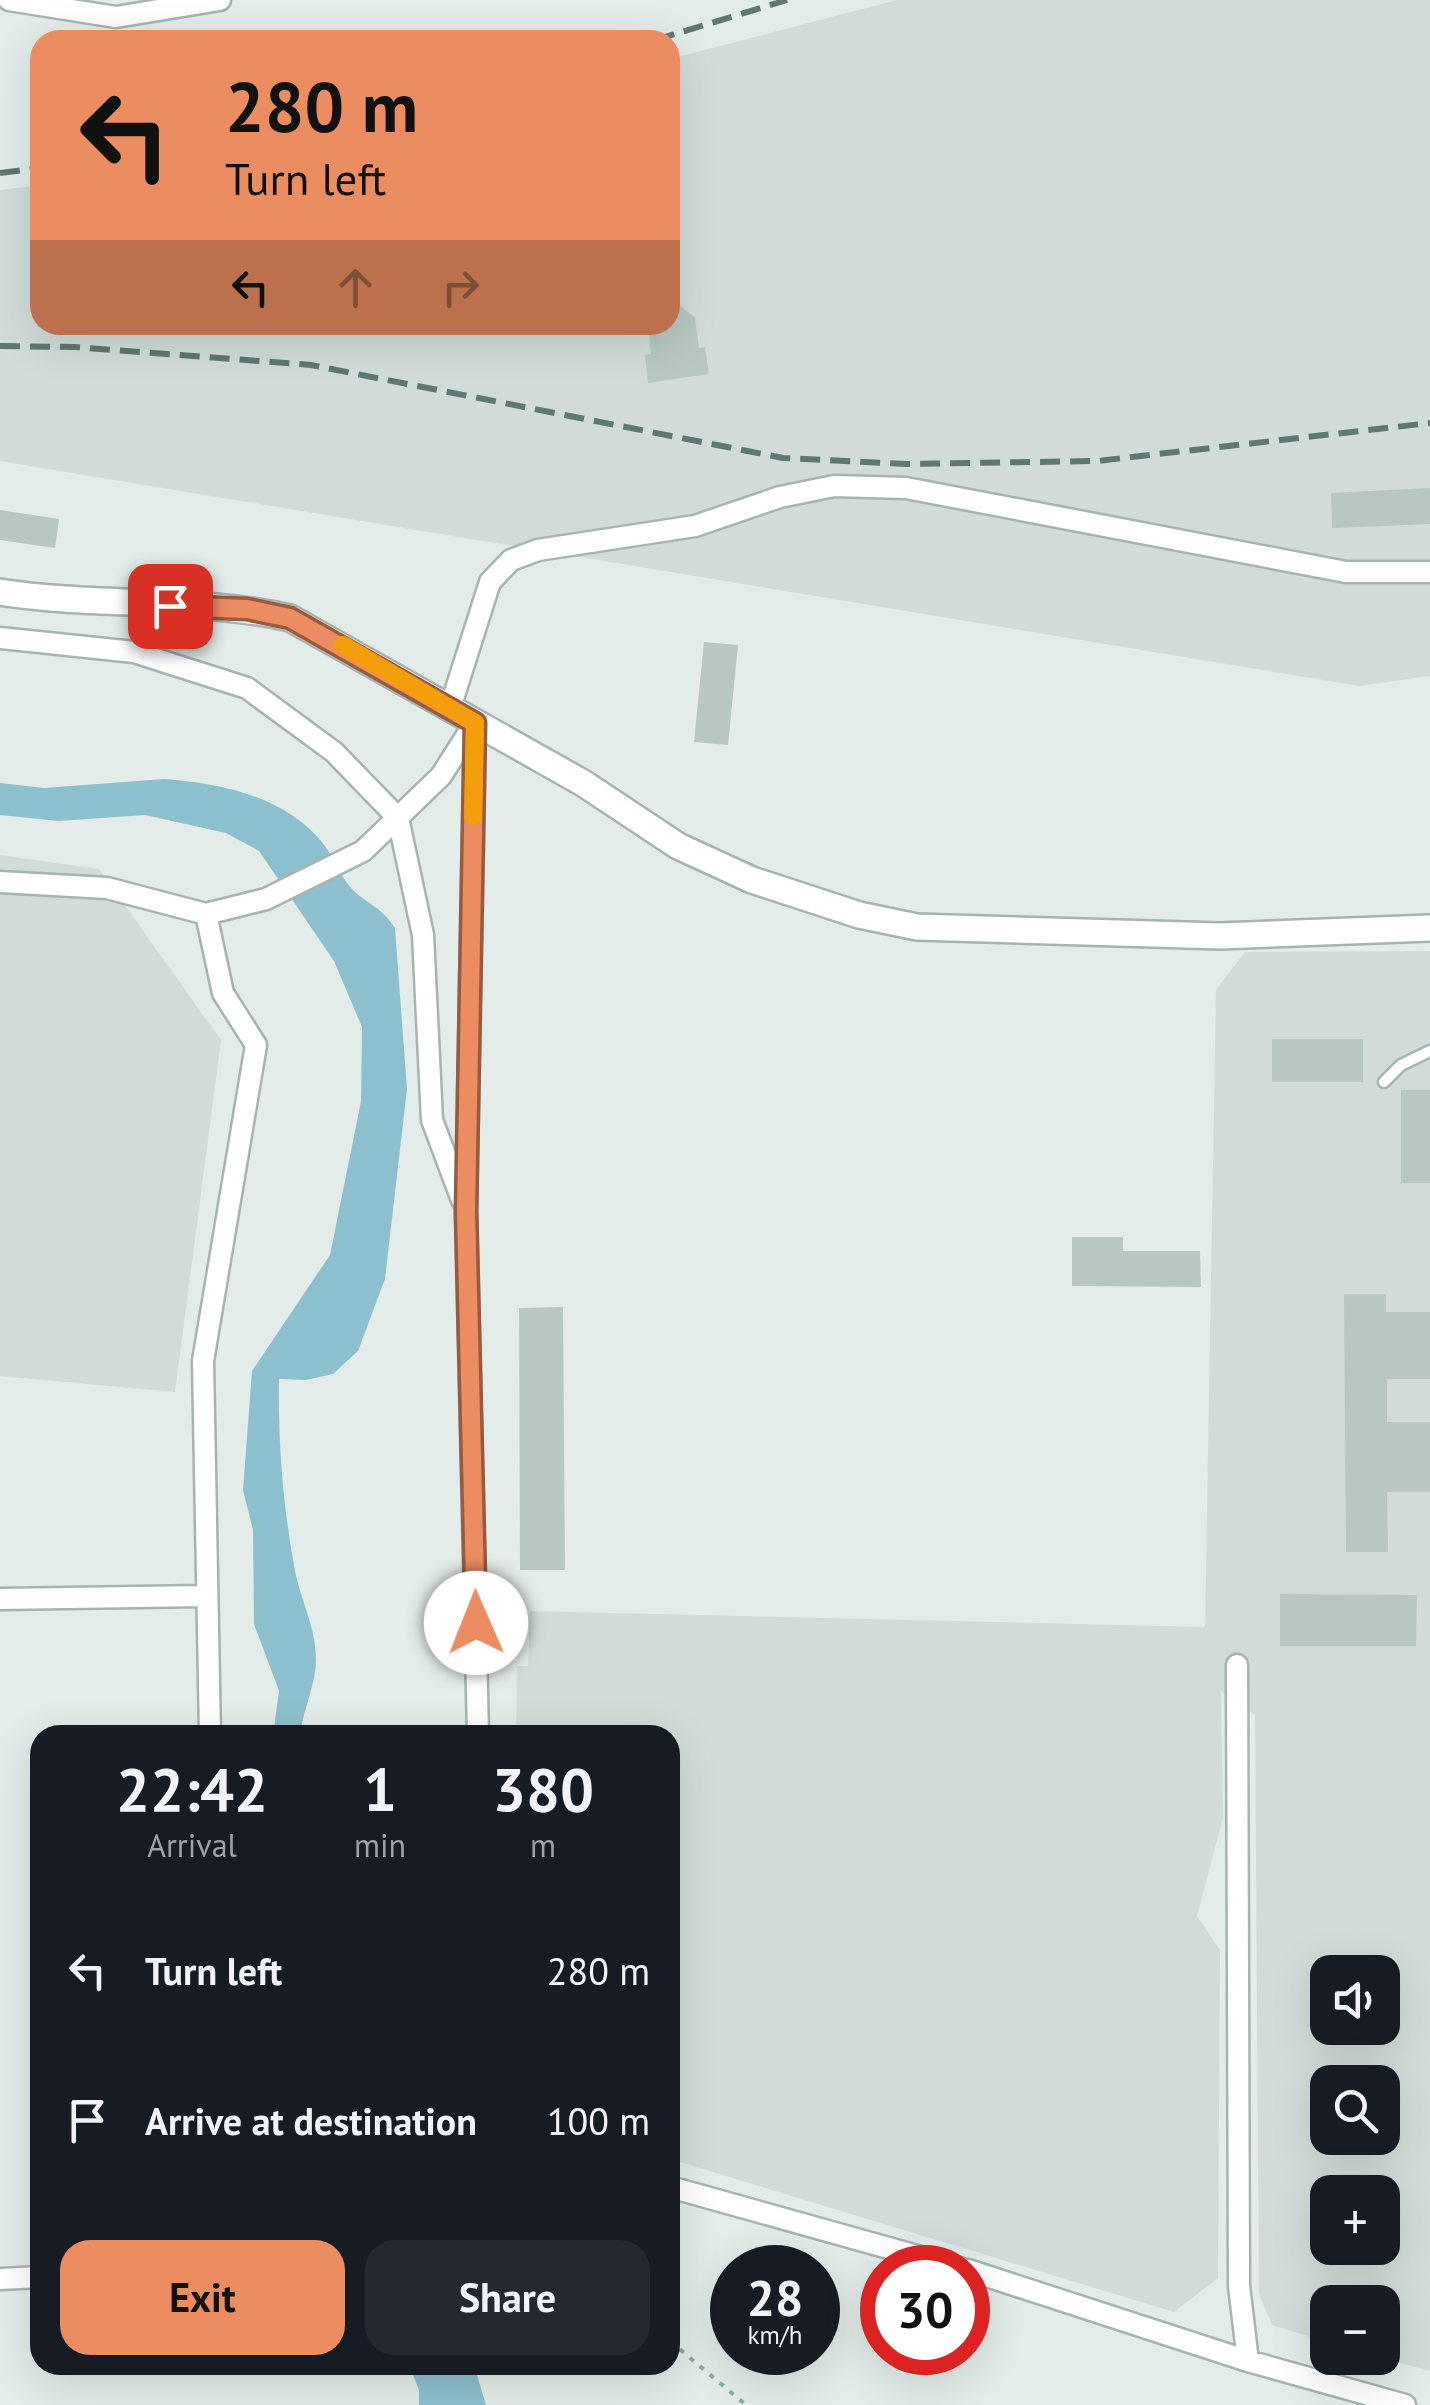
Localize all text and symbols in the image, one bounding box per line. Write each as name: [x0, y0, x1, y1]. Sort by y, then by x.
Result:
text: 280 m: [225, 61, 418, 151]
icon: left: [60, 70, 190, 200]
text: Turn left: [225, 149, 386, 207]
icon: left: [223, 260, 278, 315]
icon: ahead: [328, 260, 383, 315]
icon: right: [433, 260, 488, 315]
pin: [128, 564, 213, 649]
icon: arrive: [143, 579, 198, 634]
position arrow: [424, 1571, 528, 1675]
text: 22:42: [116, 1750, 268, 1828]
text: 1: [363, 1750, 397, 1828]
text: 380: [492, 1750, 594, 1828]
text: Arrival: [147, 1824, 237, 1866]
text: min: [354, 1824, 406, 1866]
text: m: [530, 1824, 556, 1866]
icon: left: [60, 1943, 115, 1998]
text: Turn left: [145, 1946, 282, 1995]
text: 280 m: [547, 1946, 650, 1995]
map controls: [1310, 1955, 1400, 2375]
button: sound: [1310, 1955, 1400, 2045]
button: search: [1310, 2065, 1400, 2155]
icon: arrive: [60, 2093, 115, 2148]
text: Arrive at destination: [145, 2096, 477, 2145]
text: 100 m: [547, 2096, 650, 2145]
button: +: [1310, 2175, 1400, 2265]
button: Exit: [60, 2240, 345, 2355]
button: Share: [365, 2240, 650, 2355]
speed limit sign: 30: [860, 2245, 990, 2375]
text: 28: [747, 2265, 803, 2330]
button: −: [1310, 2285, 1400, 2375]
text: km/h: [748, 2319, 802, 2351]

